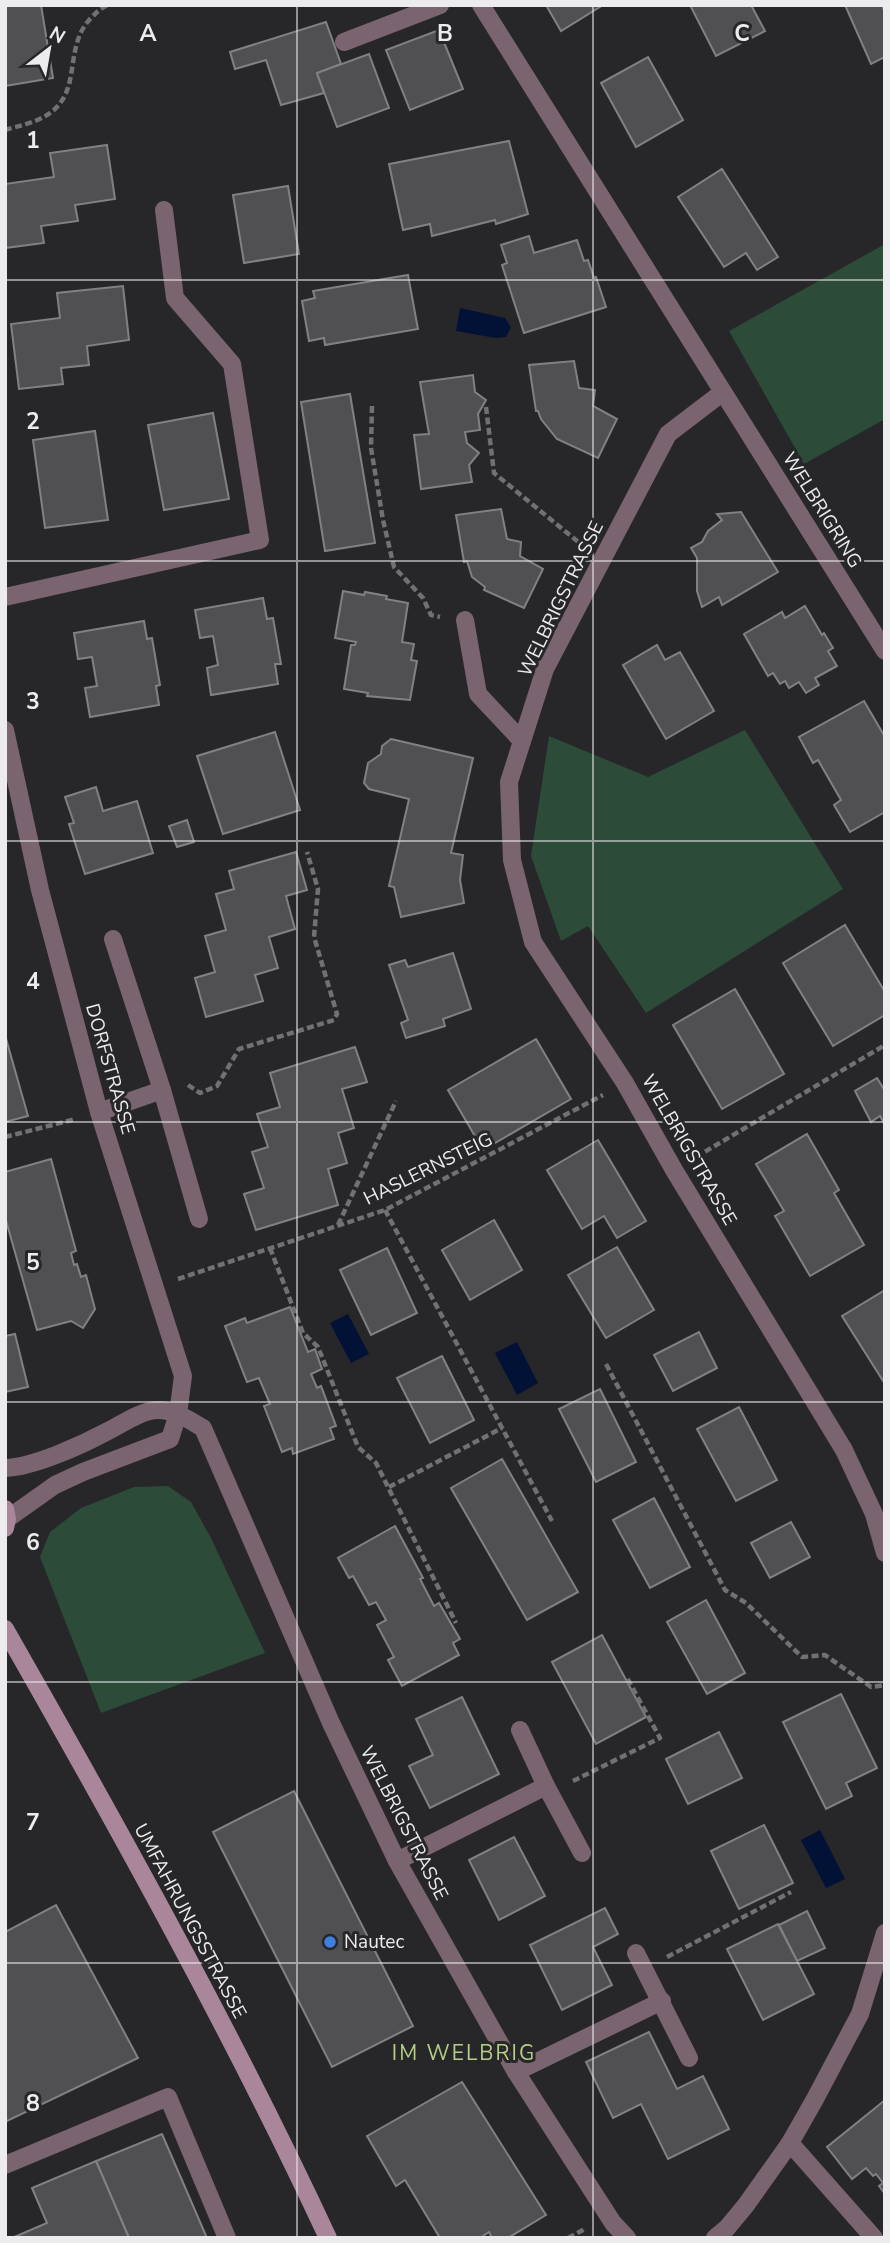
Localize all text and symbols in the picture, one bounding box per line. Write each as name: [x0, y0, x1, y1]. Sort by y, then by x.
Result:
north arrow: [14, 14, 84, 84]
text: A: [139, 18, 157, 49]
text: B: [437, 18, 453, 49]
text: C: [734, 18, 750, 49]
text: N: [44, 20, 70, 50]
text: 1: [26, 125, 40, 156]
text: 2: [26, 406, 40, 437]
street label: WELBRIGRING: [776, 447, 868, 573]
street label: WELBRIGSTRASSE: [512, 517, 610, 681]
text: 3: [26, 686, 40, 717]
text: 4: [26, 966, 40, 997]
street label: DORFSTRASSE: [79, 1001, 141, 1137]
street label: WELBRIGSTRASSE: [635, 1070, 743, 1230]
street label: HASLERNSTEIG: [359, 1126, 497, 1212]
text: 5: [26, 1247, 40, 1278]
text: 6: [26, 1527, 40, 1558]
street label: WELBRIGSTRASSE: [354, 1741, 454, 1905]
text: 7: [26, 1807, 40, 1838]
street label: UMFAHRUNGSSTRASSE: [128, 1819, 252, 2023]
place label: Nautec: [344, 1929, 404, 1955]
marker: Nautec: [322, 1934, 338, 1950]
district label: IM WELBRIG: [392, 2039, 536, 2067]
text: 8: [26, 2088, 40, 2119]

